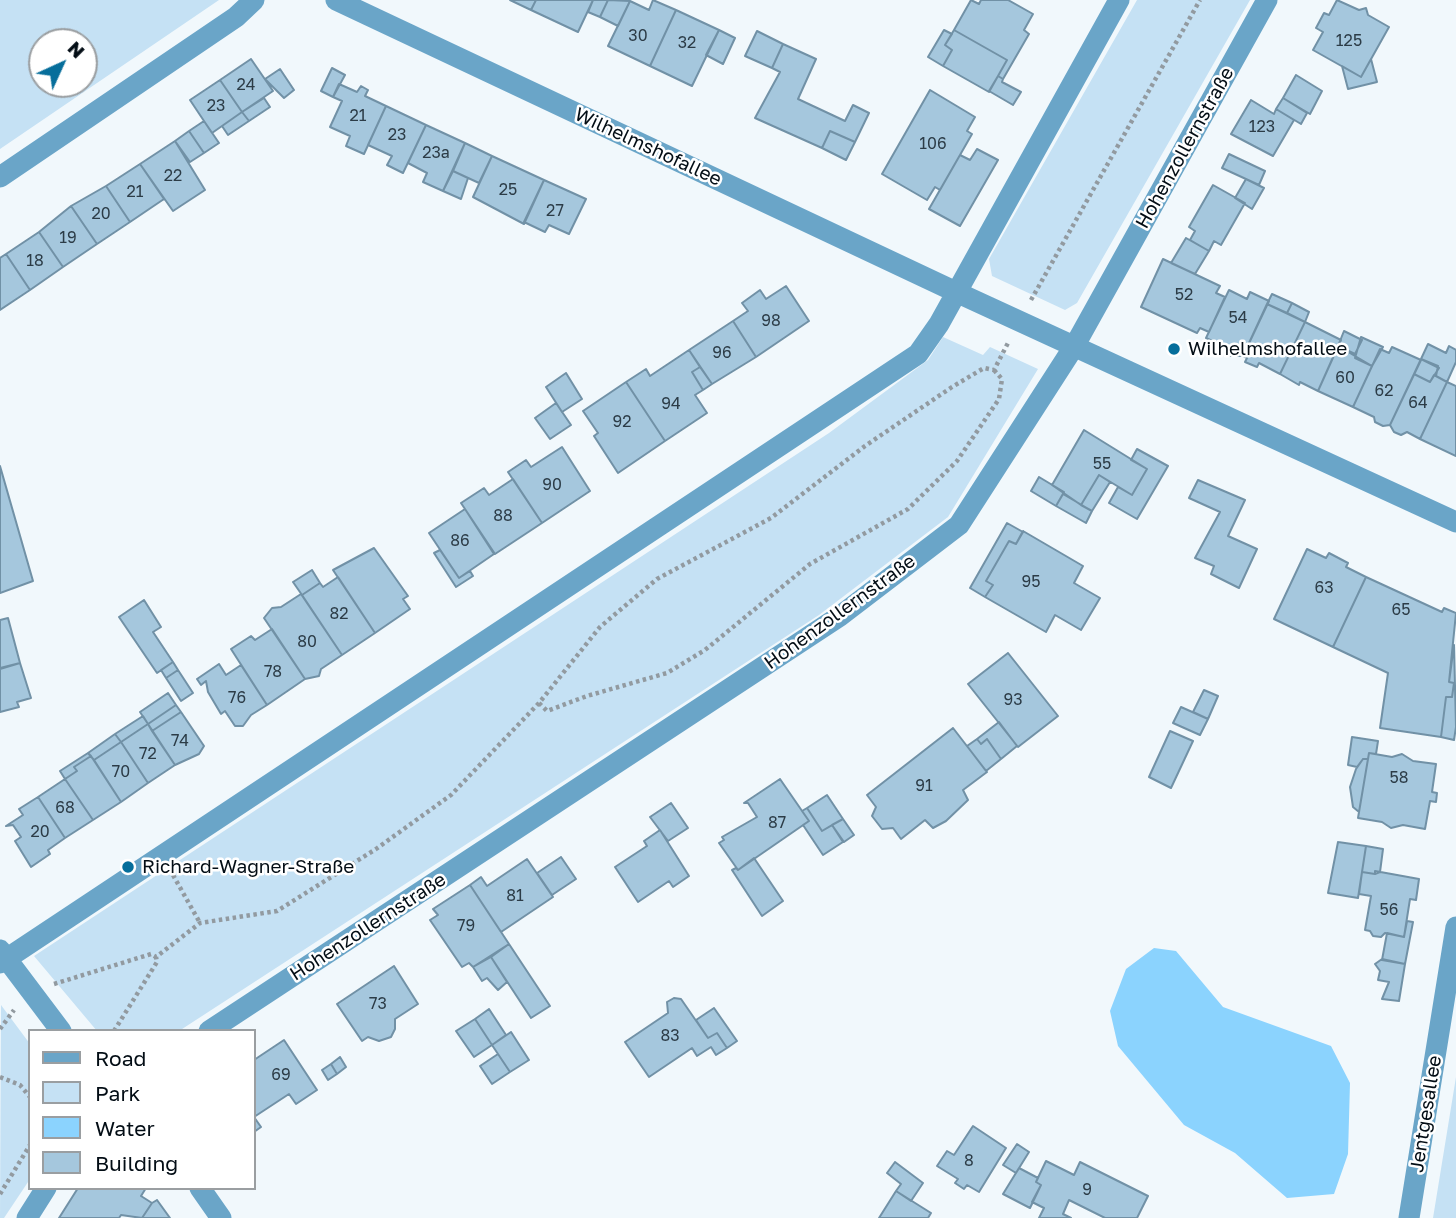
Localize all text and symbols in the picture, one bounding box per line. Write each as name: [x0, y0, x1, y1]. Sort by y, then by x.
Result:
house number: 30: [628, 26, 648, 46]
north arrow: [28, 28, 98, 98]
house number: 125: [1336, 31, 1362, 51]
house number: 32: [678, 33, 696, 53]
text: N: [64, 36, 90, 62]
street label: Hohenzollernstraße: [1131, 63, 1239, 233]
house number: 24: [236, 75, 256, 95]
house number: 23: [207, 96, 225, 116]
street label: Wilhelmshofallee: [571, 103, 725, 191]
house number: 21: [349, 106, 367, 126]
house number: 123: [1249, 117, 1275, 137]
house number: 23: [388, 125, 406, 145]
house number: 106: [919, 134, 947, 154]
house number: 23a: [422, 143, 450, 163]
house number: 22: [164, 166, 182, 186]
house number: 25: [499, 180, 517, 200]
house number: 21: [126, 182, 144, 202]
house number: 27: [546, 201, 564, 221]
house number: 20: [91, 204, 111, 224]
house number: 19: [59, 228, 77, 248]
house number: 18: [26, 251, 44, 271]
house number: 52: [1175, 285, 1193, 305]
house number: 54: [1228, 308, 1248, 328]
house number: 98: [761, 311, 781, 331]
place label: Wilhelmshofallee: [1188, 338, 1347, 360]
marker: Wilhelmshofallee: [1166, 341, 1182, 357]
house number: 96: [712, 343, 732, 363]
house number: 60: [1335, 368, 1355, 388]
house number: 62: [1375, 381, 1393, 401]
house number: 64: [1408, 393, 1428, 413]
house number: 94: [661, 394, 681, 414]
house number: 92: [613, 412, 631, 432]
house number: 55: [1093, 454, 1111, 474]
house number: 90: [542, 475, 562, 495]
house number: 88: [493, 506, 513, 526]
house number: 86: [450, 531, 470, 551]
street label: Hohenzollernstraße: [760, 550, 920, 674]
house number: 95: [1022, 572, 1040, 592]
house number: 63: [1314, 578, 1334, 598]
house number: 65: [1392, 600, 1410, 620]
house number: 82: [329, 604, 349, 624]
house number: 80: [297, 632, 317, 652]
house number: 78: [264, 662, 282, 682]
house number: 76: [228, 688, 246, 708]
house number: 93: [1003, 690, 1023, 710]
house number: 74: [171, 731, 189, 751]
house number: 72: [139, 744, 157, 764]
house number: 70: [112, 762, 130, 782]
house number: 58: [1389, 768, 1409, 788]
house number: 91: [915, 776, 933, 796]
house number: 68: [55, 798, 75, 818]
house number: 87: [768, 813, 786, 833]
house number: 20: [30, 822, 50, 842]
place label: Richard-Wagner-Straße: [142, 856, 354, 878]
marker: Richard-Wagner-Straße: [120, 859, 136, 875]
street label: Hohenzollernstraße: [286, 868, 450, 986]
house number: 81: [506, 886, 524, 906]
house number: 56: [1380, 900, 1398, 920]
house number: 79: [457, 916, 475, 936]
house number: 73: [369, 994, 387, 1014]
house number: 83: [660, 1026, 680, 1046]
legend: [28, 1029, 256, 1190]
text: Road: [95, 1045, 146, 1071]
street label: Jentgesallee: [1405, 1054, 1447, 1174]
house number: 69: [271, 1065, 291, 1085]
text: Park: [95, 1080, 140, 1106]
text: Water: [95, 1115, 155, 1141]
text: Building: [95, 1150, 178, 1176]
house number: 8: [964, 1151, 974, 1171]
house number: 9: [1082, 1180, 1092, 1200]

